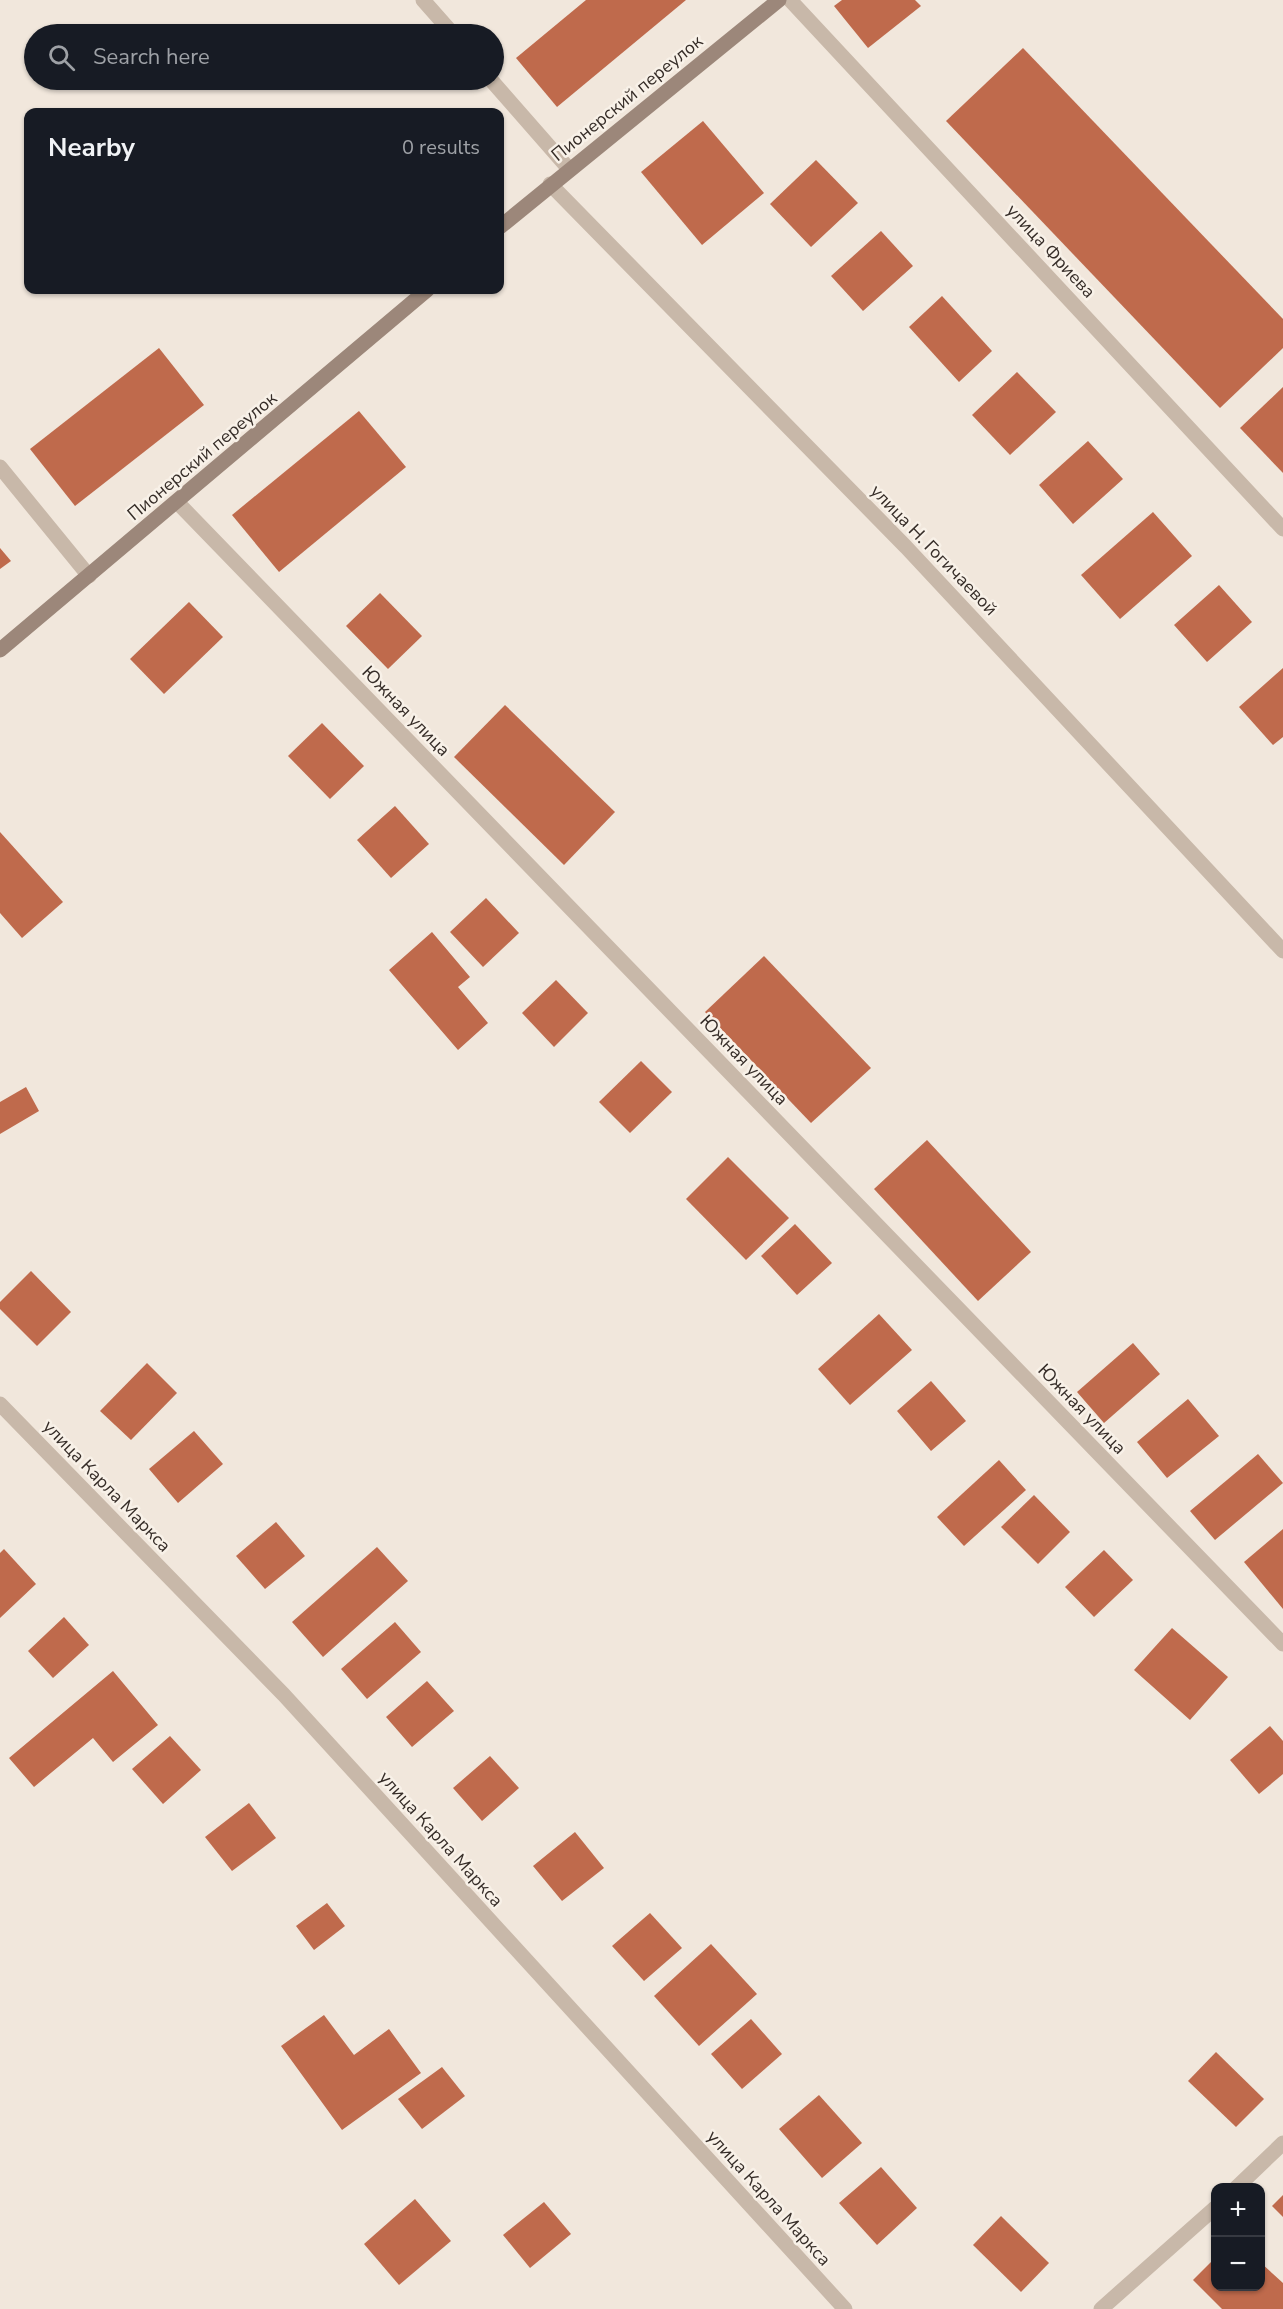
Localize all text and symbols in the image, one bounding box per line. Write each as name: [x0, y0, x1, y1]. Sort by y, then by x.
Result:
search box: [24, 24, 504, 90]
street label: Пионерский переулок: [546, 29, 708, 167]
icon: search: [45, 41, 78, 74]
text: Search here: [93, 42, 210, 72]
text: Nearby: [48, 130, 135, 165]
text: 0 results: [402, 134, 480, 161]
street label: улица Фриева: [1001, 199, 1101, 303]
street label: Пионерский переулок: [122, 386, 282, 526]
street label: улица Н. Гогичаевой: [865, 479, 1003, 621]
street label: Южная улица: [357, 661, 455, 761]
street label: Южная улица: [695, 1010, 793, 1110]
street label: Южная улица: [1033, 1359, 1131, 1459]
street label: улица Карла Маркса: [38, 1415, 176, 1557]
street label: улица Карла Маркса: [374, 1766, 508, 1912]
street label: улица Карла Маркса: [702, 2125, 836, 2271]
map controls: [1211, 2183, 1265, 2291]
button: +: [1211, 2183, 1265, 2237]
button: −: [1211, 2237, 1265, 2291]

